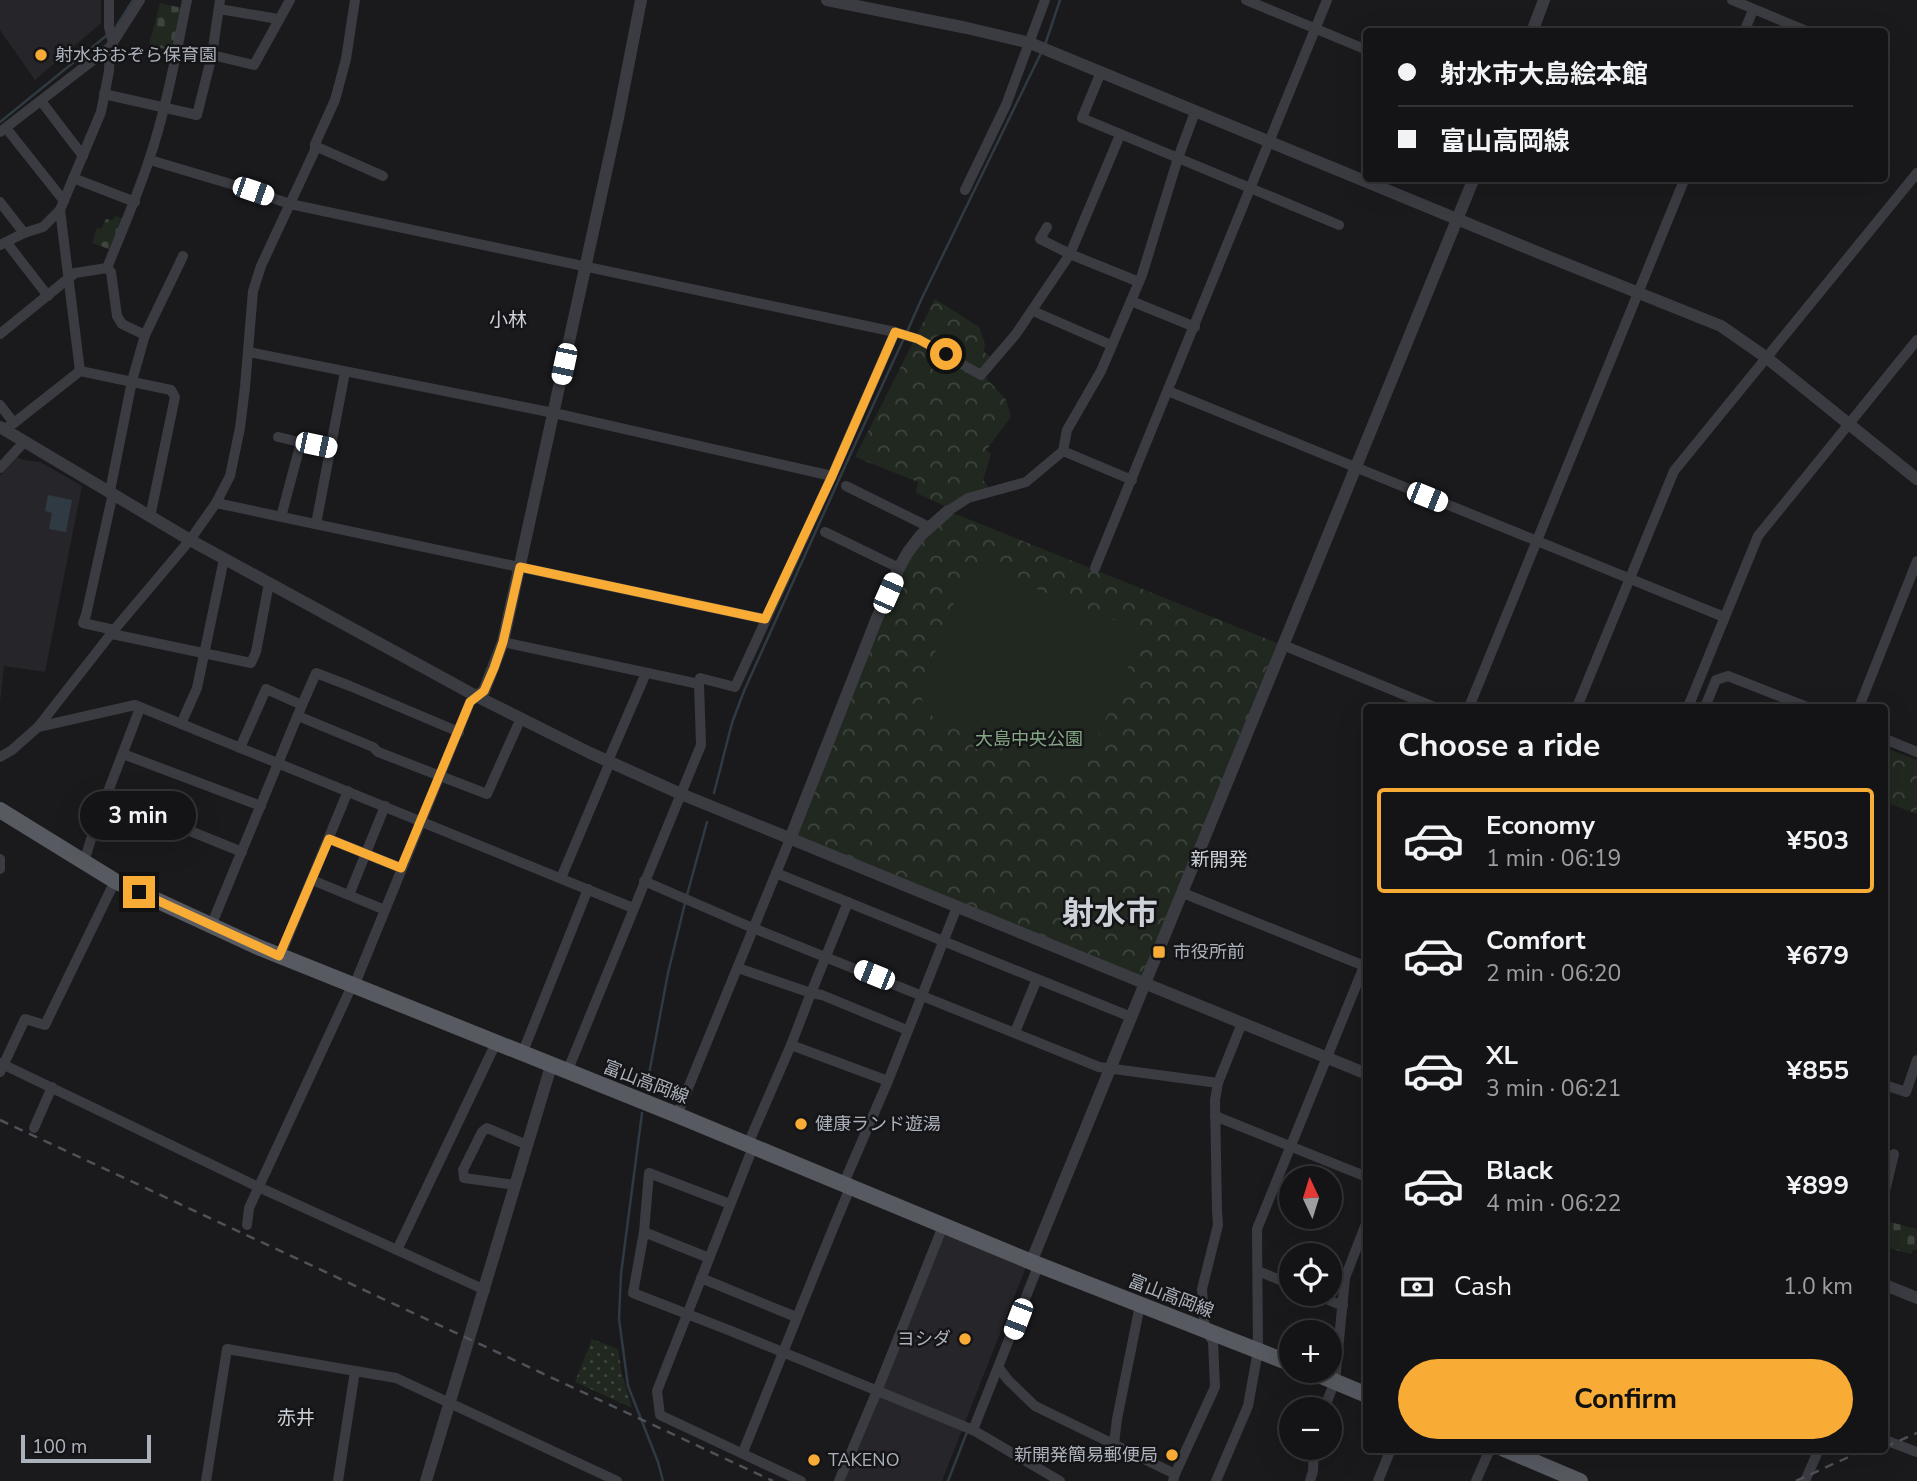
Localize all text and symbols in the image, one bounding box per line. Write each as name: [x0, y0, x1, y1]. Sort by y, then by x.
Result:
place label: 射水おおぞら保育園: [55, 43, 217, 67]
marker: 射水おおぞら保育園: [33, 47, 49, 63]
text: 射水市大島絵本館: [1440, 57, 1648, 92]
text: 富山高岡線: [1440, 124, 1570, 159]
car: [230, 174, 277, 208]
district label: 小林: [489, 307, 527, 333]
route start: [930, 338, 962, 370]
car: [550, 341, 579, 387]
car: [294, 430, 339, 460]
car: [1404, 479, 1451, 515]
car: [870, 570, 907, 616]
text: Choose a ride: [1398, 724, 1600, 767]
park label: 大島中央公園: [975, 727, 1083, 751]
callout: 3 min: [81, 790, 197, 840]
text: 3 min: [108, 800, 168, 831]
text: Economy: [1486, 808, 1595, 843]
icon: car: [1402, 809, 1465, 872]
text: ¥503: [1787, 823, 1849, 858]
text: 1 min · 06:19: [1486, 843, 1621, 874]
district label: 新開発: [1190, 847, 1248, 873]
route end: [123, 876, 155, 908]
district label: 射水市: [1062, 892, 1158, 935]
text: Comfort: [1486, 923, 1586, 958]
icon: car: [1402, 924, 1465, 987]
text: ¥679: [1787, 938, 1849, 973]
place label: 市役所前: [1173, 940, 1245, 964]
marker: 市役所前: [1151, 944, 1167, 960]
car: [851, 957, 898, 993]
text: 2 min · 06:20: [1486, 958, 1621, 989]
text: XL: [1486, 1038, 1518, 1073]
icon: car: [1402, 1039, 1465, 1102]
text: ¥855: [1787, 1053, 1849, 1088]
street label: 富山高岡線: [600, 1055, 692, 1109]
text: 3 min · 06:21: [1486, 1073, 1621, 1104]
place label: 健康ランド遊湯: [815, 1112, 941, 1136]
marker: 健康ランド遊湯: [793, 1116, 809, 1132]
text: Black: [1486, 1153, 1553, 1188]
icon: car: [1402, 1154, 1465, 1217]
north arrow: [1279, 1166, 1342, 1228]
map controls: [1279, 1166, 1342, 1460]
text: ¥899: [1787, 1168, 1849, 1203]
text: 4 min · 06:22: [1486, 1188, 1621, 1219]
button: locate: [1279, 1243, 1342, 1306]
icon: cash: [1398, 1268, 1436, 1306]
street label: 富山高岡線: [1125, 1269, 1217, 1323]
text: Cash: [1454, 1269, 1512, 1304]
text: 1.0 km: [1783, 1271, 1853, 1302]
car: [1001, 1296, 1036, 1342]
button: +: [1279, 1320, 1342, 1383]
place label: ヨシダ: [897, 1327, 951, 1351]
marker: ヨシダ: [957, 1331, 973, 1347]
button: Confirm: [1398, 1359, 1853, 1439]
button: −: [1279, 1397, 1342, 1460]
district label: 赤井: [277, 1405, 315, 1431]
scale bar: [21, 1432, 150, 1464]
text: 100 m: [32, 1434, 87, 1460]
place label: 新開発簡易郵便局: [1014, 1443, 1158, 1467]
marker: 新開発簡易郵便局: [1164, 1447, 1180, 1463]
place label: TAKENO: [828, 1448, 899, 1472]
marker: TAKENO: [806, 1452, 822, 1468]

